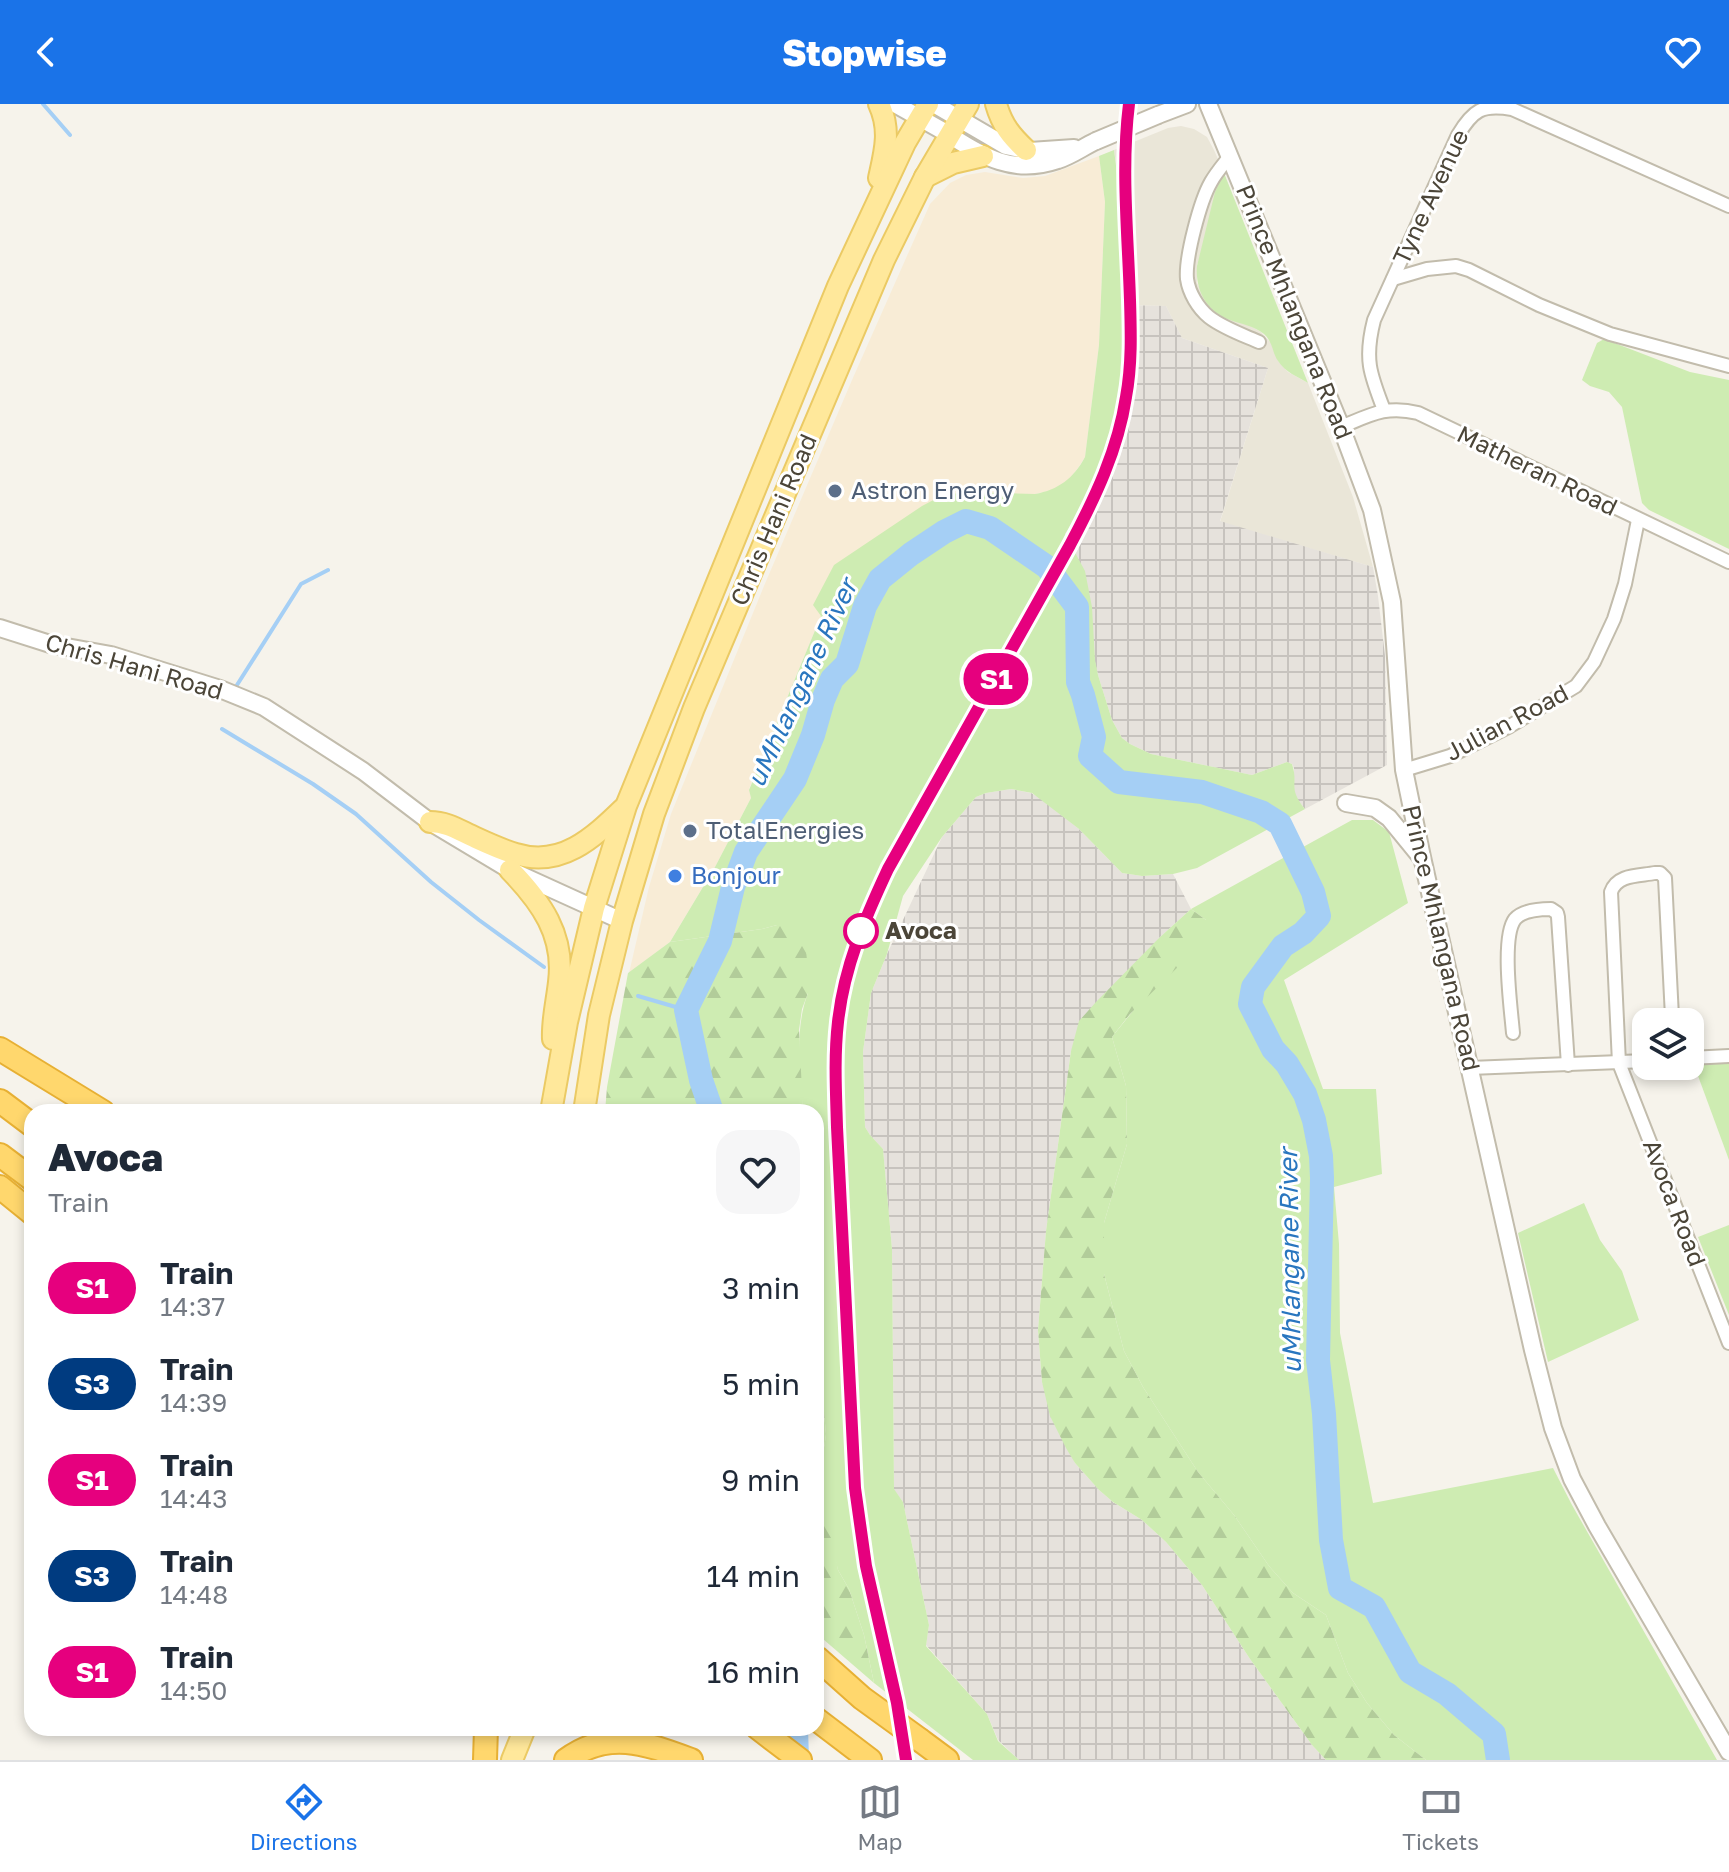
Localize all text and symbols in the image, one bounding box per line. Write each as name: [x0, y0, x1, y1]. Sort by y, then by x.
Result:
icon: back: [24, 30, 68, 74]
icon: heart: [1661, 30, 1705, 74]
text: Stopwise: [782, 31, 947, 74]
street label: Tyne Avenue: [1386, 124, 1474, 269]
street label: Prince Mhlangana Road: [1231, 180, 1360, 443]
street label: Matheran Road: [1453, 418, 1622, 521]
street label: Chris Hani Road: [723, 429, 822, 609]
place label: Astron Energy: [851, 475, 1014, 504]
marker: Astron Energy: [826, 482, 844, 500]
water label: uMhlangane River: [740, 571, 865, 791]
street label: Chris Hani Road: [42, 626, 227, 705]
line badge: S1: [960, 653, 1032, 705]
text: S1: [979, 662, 1013, 695]
street label: Julian Road: [1440, 677, 1573, 766]
street label: Prince Mhlangana Road: [1398, 802, 1487, 1073]
place label: TotalEnergies: [706, 815, 864, 844]
marker: TotalEnergies: [681, 822, 699, 840]
place label: Bonjour: [691, 860, 781, 889]
marker: Bonjour: [666, 867, 684, 885]
marker: Avoca: [844, 914, 878, 948]
place label: Avoca: [885, 915, 957, 944]
map controls: [1632, 1008, 1704, 1080]
button: layers: [1632, 1008, 1704, 1080]
button: heart: [716, 1130, 800, 1214]
text: Avoca: [48, 1134, 163, 1179]
street label: Avoca Road: [1638, 1135, 1713, 1270]
water label: uMhlangane River: [1272, 1144, 1307, 1374]
text: Train: [48, 1187, 109, 1218]
text: Train: [160, 1255, 233, 1291]
text: 3 min: [722, 1270, 800, 1306]
text: S1: [75, 1271, 109, 1304]
text: 14:37: [160, 1291, 225, 1322]
text: Train: [160, 1351, 233, 1387]
text: 5 min: [722, 1366, 800, 1402]
text: S3: [74, 1367, 110, 1400]
text: 14:39: [160, 1387, 227, 1418]
text: Train: [160, 1447, 233, 1483]
text: 9 min: [721, 1462, 800, 1498]
text: S1: [75, 1463, 109, 1496]
text: 14:43: [160, 1483, 227, 1514]
text: Train: [160, 1543, 233, 1579]
text: 14 min: [707, 1558, 800, 1594]
text: S3: [74, 1559, 110, 1592]
text: 14:48: [160, 1579, 228, 1610]
text: Train: [160, 1639, 233, 1675]
text: 16 min: [707, 1654, 800, 1690]
text: S1: [75, 1655, 109, 1688]
text: 14:50: [160, 1675, 227, 1706]
tab: Directions: [250, 1780, 357, 1855]
tab: Map: [857, 1780, 902, 1855]
tab: Tickets: [1402, 1780, 1479, 1855]

